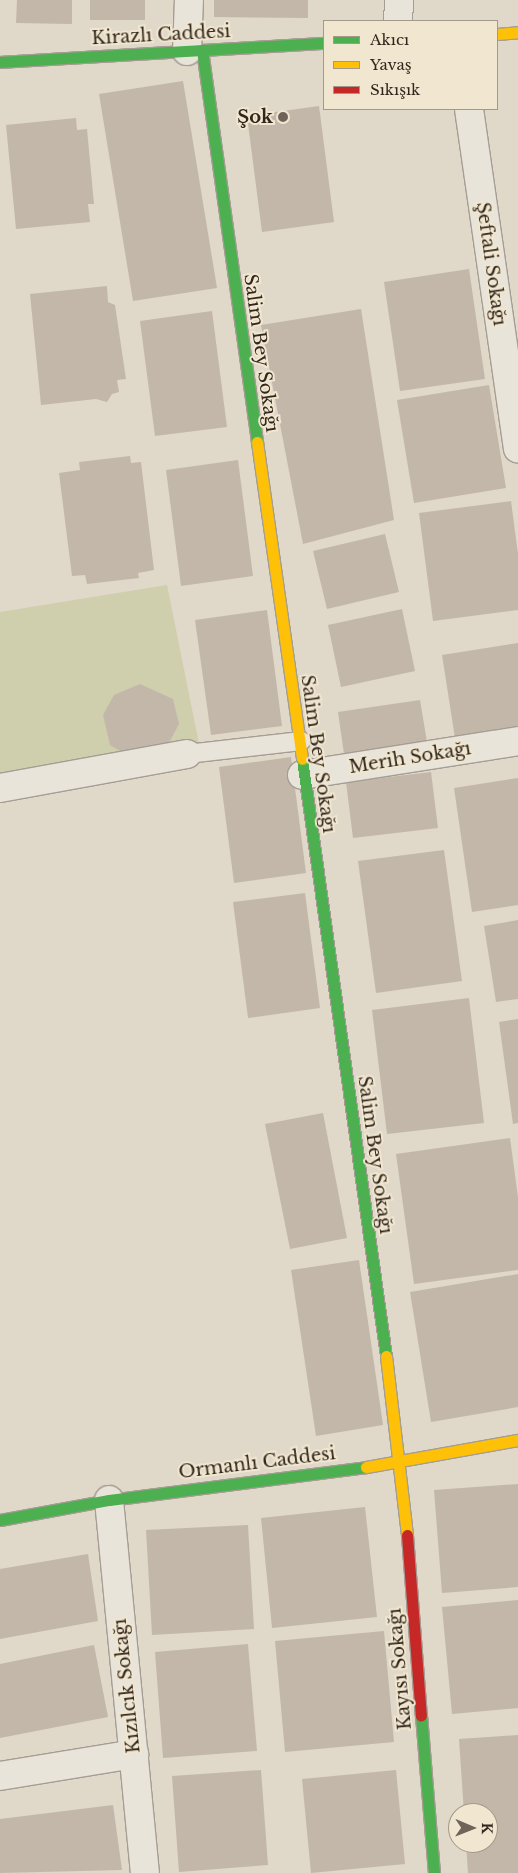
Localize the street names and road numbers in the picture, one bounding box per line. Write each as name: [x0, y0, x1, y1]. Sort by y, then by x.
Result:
street label: Kirazlı Caddesi: [91, 21, 231, 49]
street label: Şeftali Sokağı: [472, 201, 510, 327]
street label: Salim Bey Sokağı: [239, 272, 283, 434]
street label: Salim Bey Sokağı: [296, 673, 340, 835]
street label: Merih Sokağı: [348, 738, 472, 778]
street label: Salim Bey Sokağı: [353, 1074, 397, 1236]
street label: Ormanlı Caddesi: [177, 1443, 337, 1483]
street label: Kayısı Sokağı: [384, 1607, 416, 1731]
street label: Kızılcık Sokağı: [109, 1617, 145, 1755]

